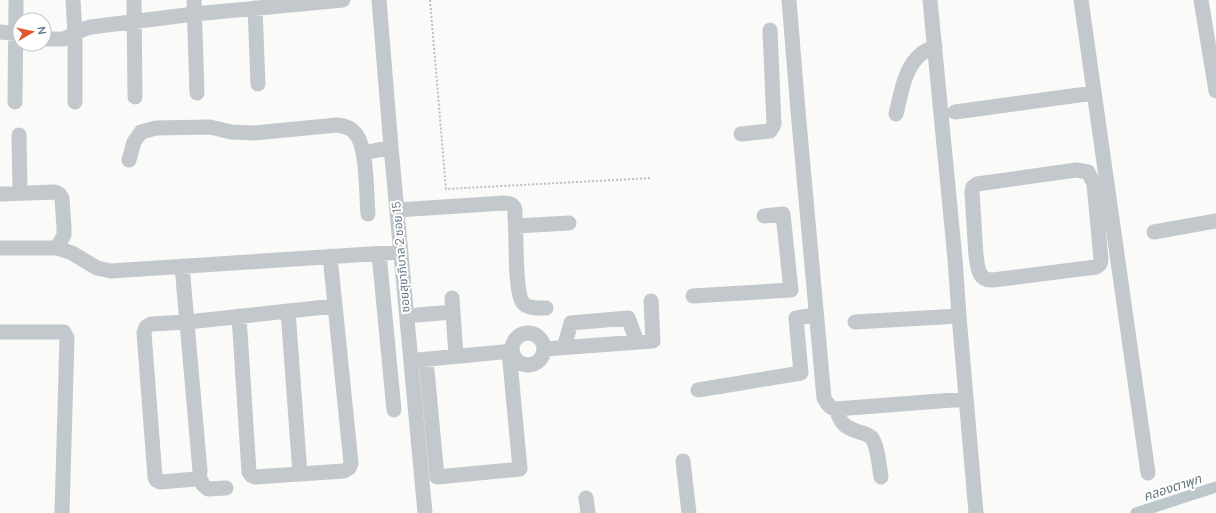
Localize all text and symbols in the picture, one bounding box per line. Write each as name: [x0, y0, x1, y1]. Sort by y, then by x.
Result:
north arrow: [12, 12, 52, 52]
text: N: [34, 25, 50, 36]
street label: ซอยสุขาภิบาล 2 ซอย 15: [387, 201, 414, 313]
water label: คลองตาพุก: [1141, 469, 1205, 505]

